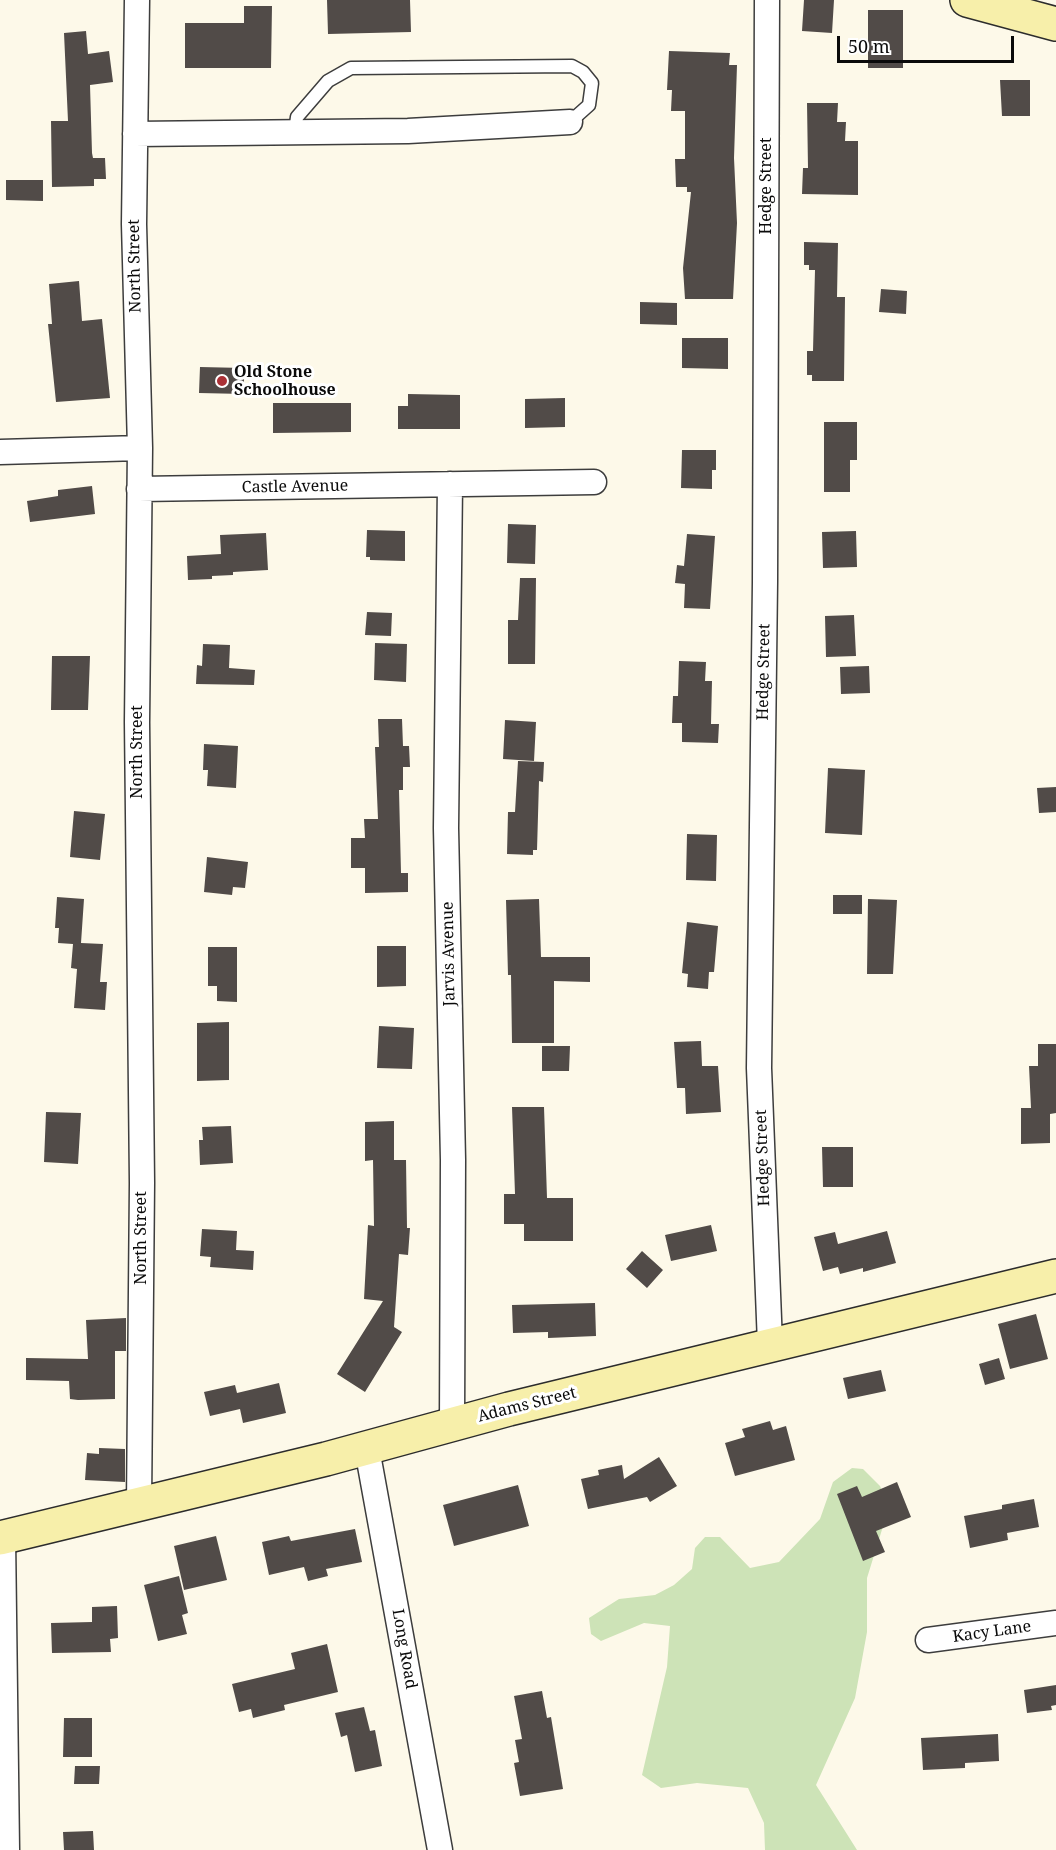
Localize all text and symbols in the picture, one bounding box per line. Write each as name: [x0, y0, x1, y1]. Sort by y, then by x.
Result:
scale bar: [840, 24, 1017, 62]
text: 50 m: [848, 34, 890, 58]
street label: Hedge Street: [756, 137, 776, 235]
street label: North Street: [125, 219, 145, 313]
place label: Old Stone Schoolhouse: [234, 362, 336, 400]
marker: Old Stone Schoolhouse: [215, 374, 229, 388]
street label: Castle Avenue: [242, 476, 348, 498]
street label: Hedge Street: [754, 623, 774, 721]
street label: North Street: [127, 705, 147, 799]
street label: Jarvis Avenue: [438, 901, 460, 1007]
street label: Hedge Street: [752, 1109, 774, 1207]
street label: North Street: [131, 1191, 151, 1285]
street label: Adams Street: [476, 1383, 578, 1427]
street label: Long Road: [388, 1608, 420, 1690]
street label: Kacy Lane: [951, 1617, 1033, 1647]

